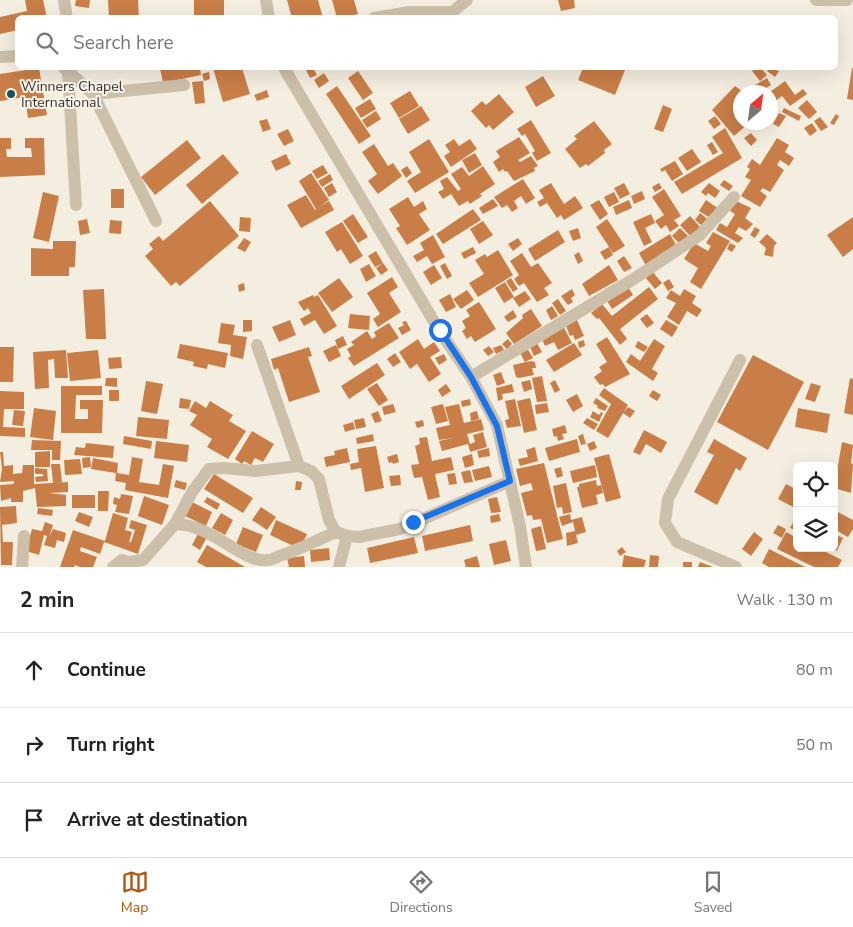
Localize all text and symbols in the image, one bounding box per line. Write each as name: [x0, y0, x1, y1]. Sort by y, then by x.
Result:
search box: [15, 15, 838, 70]
icon: search: [33, 29, 61, 57]
text: Search here: [73, 30, 174, 56]
place label: Winners Chapel International: [21, 77, 124, 112]
north arrow: [733, 85, 778, 130]
marker: Winners Chapel International: [5, 88, 17, 100]
route start: [429, 319, 452, 342]
map controls: [793, 462, 838, 552]
button: locate: [793, 462, 838, 507]
button: layers: [793, 507, 838, 552]
route end: [402, 511, 425, 534]
text: 2 min: [20, 586, 74, 614]
text: Walk · 130 m: [737, 589, 833, 611]
icon: ahead: [20, 656, 48, 684]
text: Continue: [67, 657, 146, 683]
text: 80 m: [796, 659, 833, 681]
icon: right: [20, 731, 48, 759]
text: Turn right: [67, 732, 154, 758]
text: 50 m: [796, 734, 833, 756]
icon: arrive: [20, 806, 48, 834]
text: Arrive at destination: [67, 807, 248, 833]
tab: Map: [121, 868, 149, 917]
tab: Directions: [390, 868, 453, 917]
tab: Saved: [694, 868, 732, 917]

